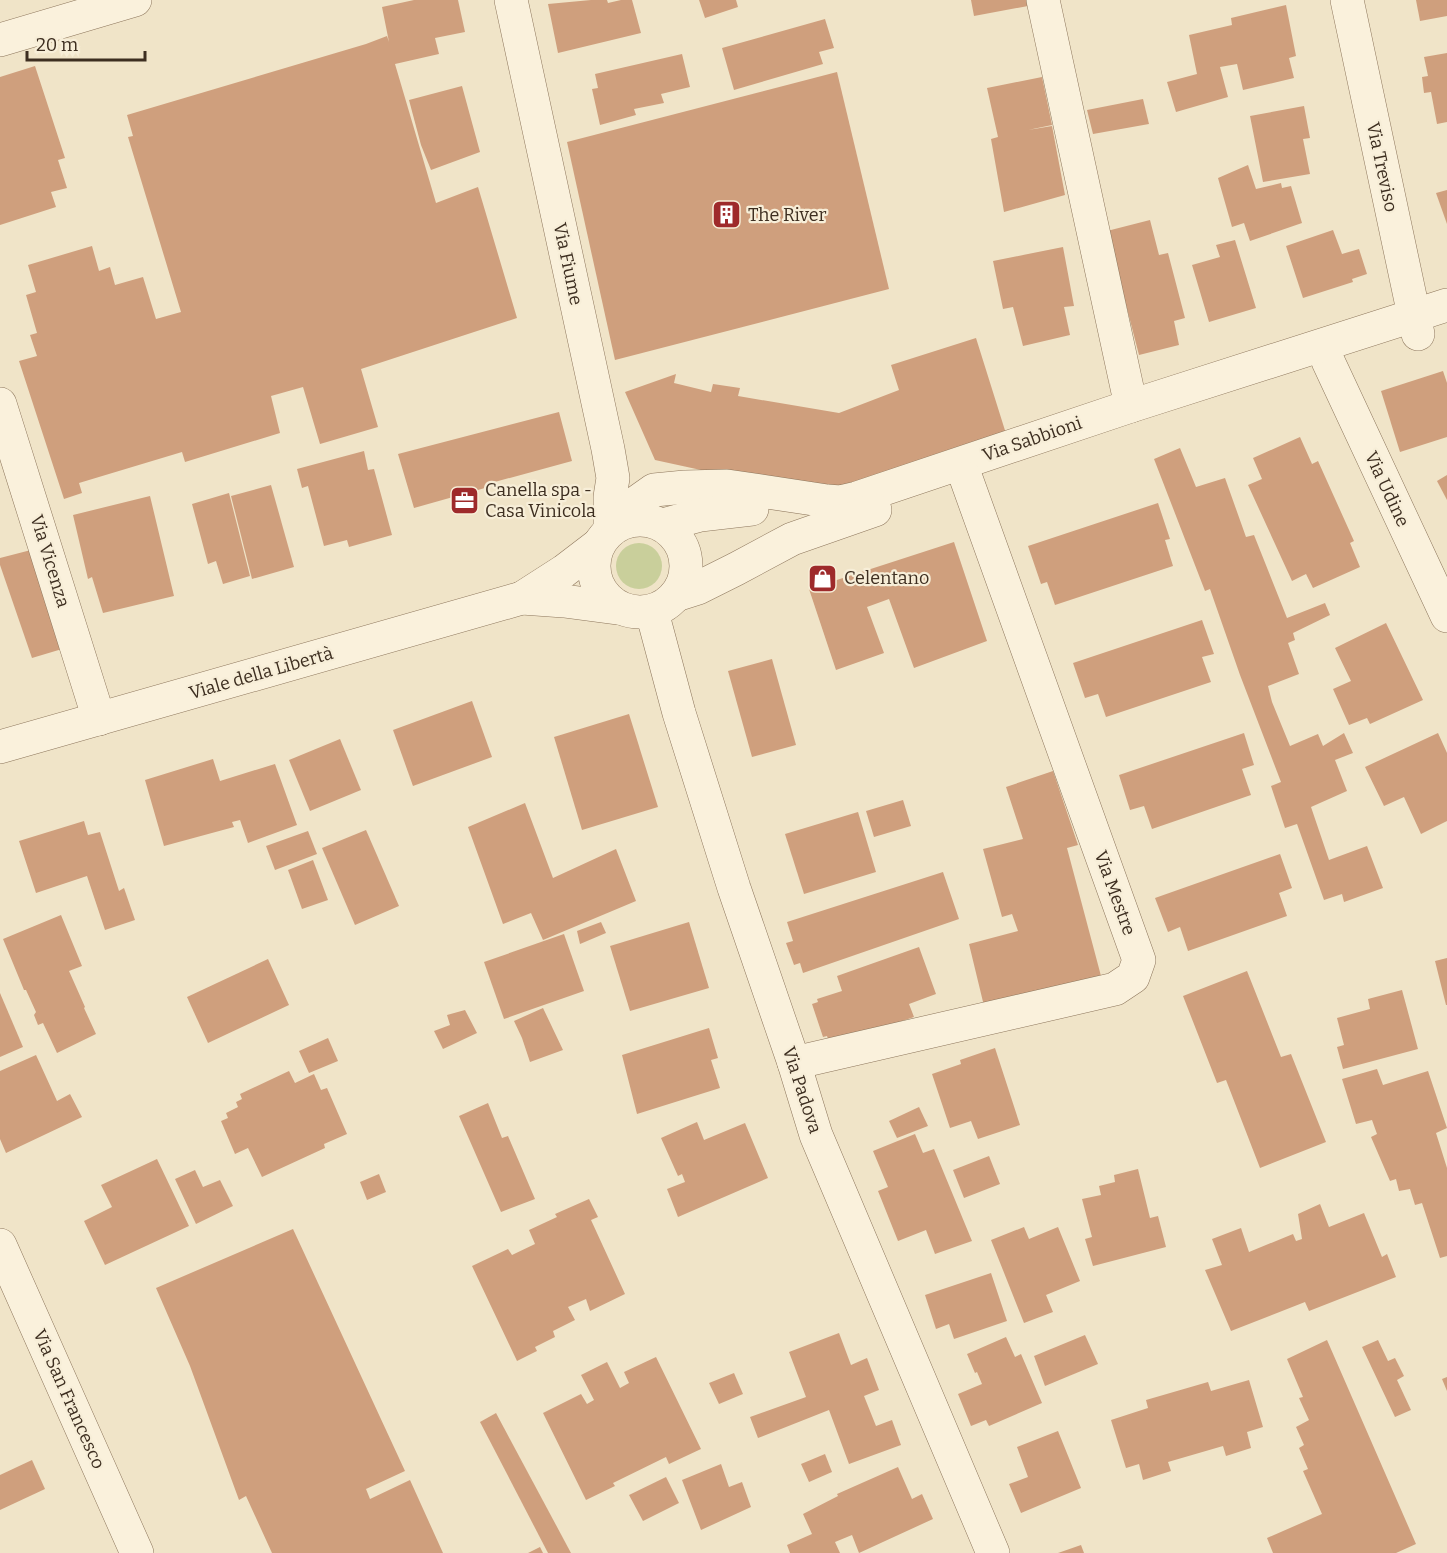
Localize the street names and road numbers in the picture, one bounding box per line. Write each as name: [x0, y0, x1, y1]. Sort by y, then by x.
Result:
street label: Via Treviso: [1362, 120, 1402, 214]
street label: Via Fiume: [549, 221, 587, 307]
street label: Via Sabbioni: [979, 412, 1085, 466]
street label: Via Udine: [1360, 448, 1414, 530]
street label: Via Vicenza: [25, 512, 75, 610]
street label: Viale della Libertà: [186, 642, 336, 704]
street label: Via Mestre: [1090, 848, 1140, 938]
street label: Via Padova: [778, 1044, 826, 1136]
street label: Via San Francesco: [28, 1326, 110, 1472]

